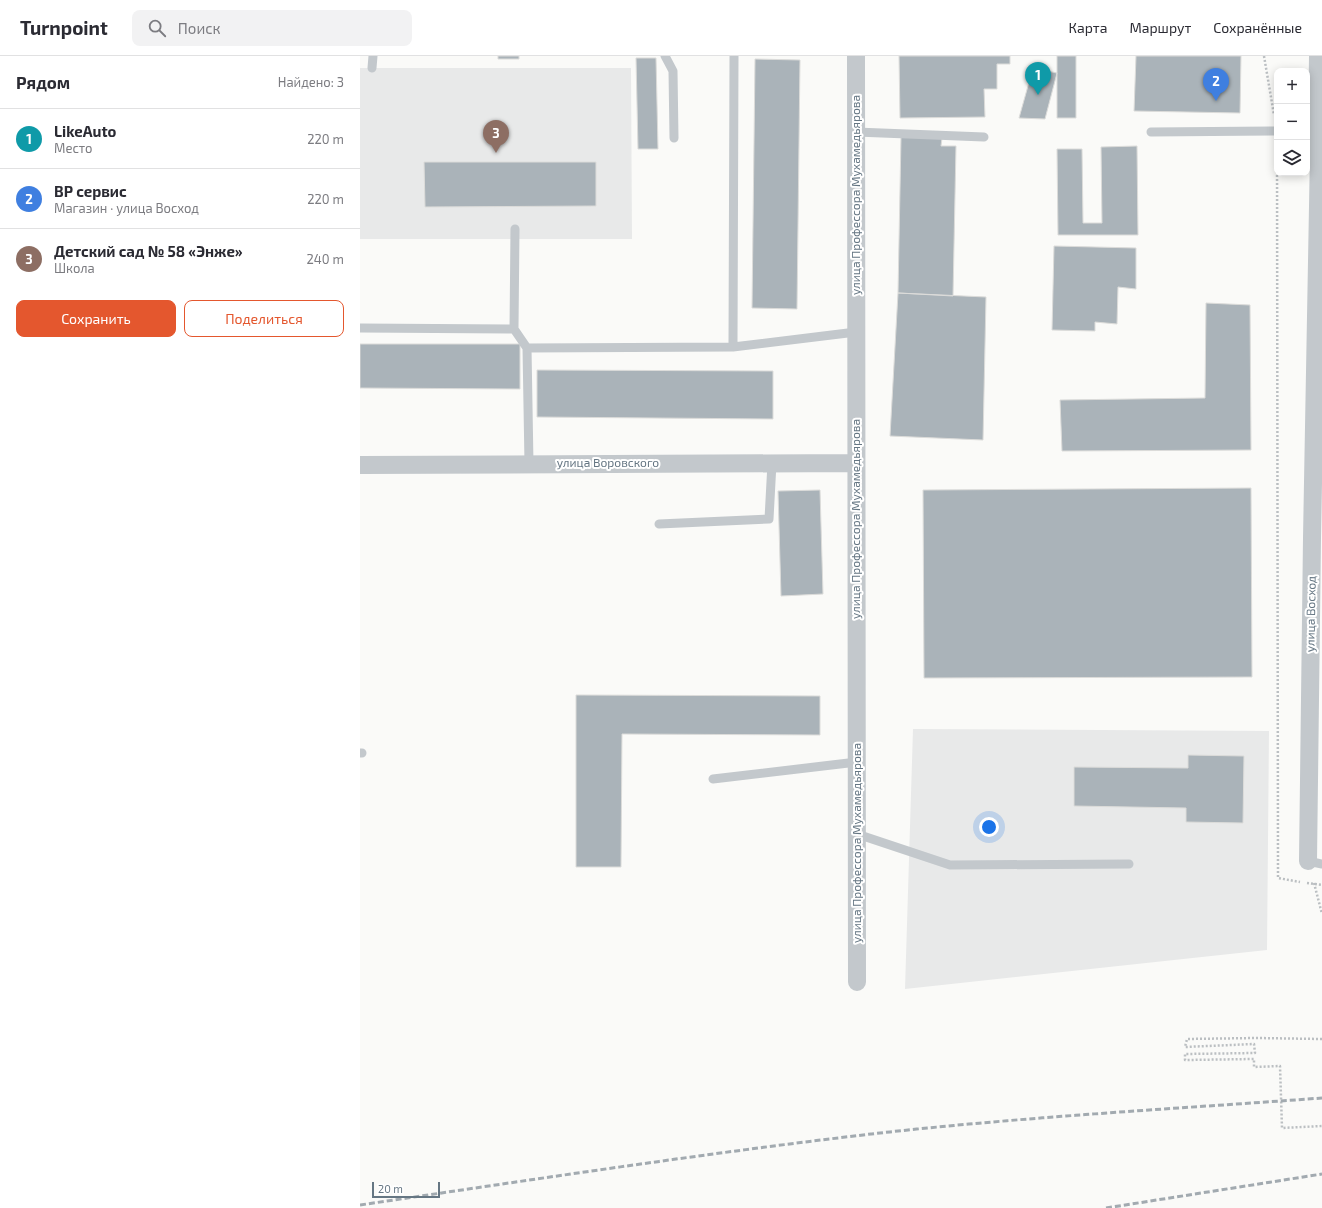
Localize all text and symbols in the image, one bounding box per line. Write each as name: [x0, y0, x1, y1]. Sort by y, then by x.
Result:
search box: [132, 10, 412, 46]
text: Turnpoint: [20, 16, 108, 39]
icon: search: [146, 17, 168, 39]
text: Поиск: [178, 19, 221, 37]
text: Карта: [1069, 19, 1107, 36]
text: Маршрут: [1129, 19, 1191, 36]
text: Сохранённые: [1213, 19, 1302, 36]
pin: 1: [1025, 62, 1051, 95]
pin: 2: [1203, 68, 1229, 101]
map controls: [1274, 68, 1310, 176]
button: +: [1274, 68, 1310, 104]
text: Рядом: [16, 72, 70, 92]
text: Найдено: 3: [278, 74, 344, 90]
street label: улица Профессора Мухамедьярова: [848, 95, 863, 295]
button: −: [1274, 104, 1310, 140]
pin: 3: [483, 120, 509, 153]
text: LikeAuto: [54, 122, 116, 140]
text: 1: [26, 131, 32, 147]
text: 220 m: [307, 131, 344, 147]
text: Место: [54, 140, 93, 156]
button: layers: [1274, 140, 1310, 176]
text: ВР сервис: [54, 182, 127, 200]
text: 2: [25, 191, 33, 207]
text: 220 m: [307, 191, 344, 207]
text: Магазин · улица Восход: [54, 200, 199, 216]
text: Детский сад № 58 «Энже»: [54, 242, 243, 260]
text: 3: [25, 251, 33, 267]
text: 240 m: [307, 251, 344, 267]
text: Школа: [54, 260, 95, 276]
button: Сохранить: [16, 300, 176, 337]
button: Поделиться: [184, 300, 344, 337]
street label: улица Профессора Мухамедьярова: [848, 419, 863, 619]
street label: улица Воровского: [557, 455, 659, 470]
street label: улица Восход: [1302, 576, 1319, 652]
street label: улица Профессора Мухамедьярова: [849, 743, 864, 943]
your location: [979, 817, 999, 837]
scale bar: [372, 1180, 440, 1199]
text: 20 m: [378, 1182, 403, 1195]

